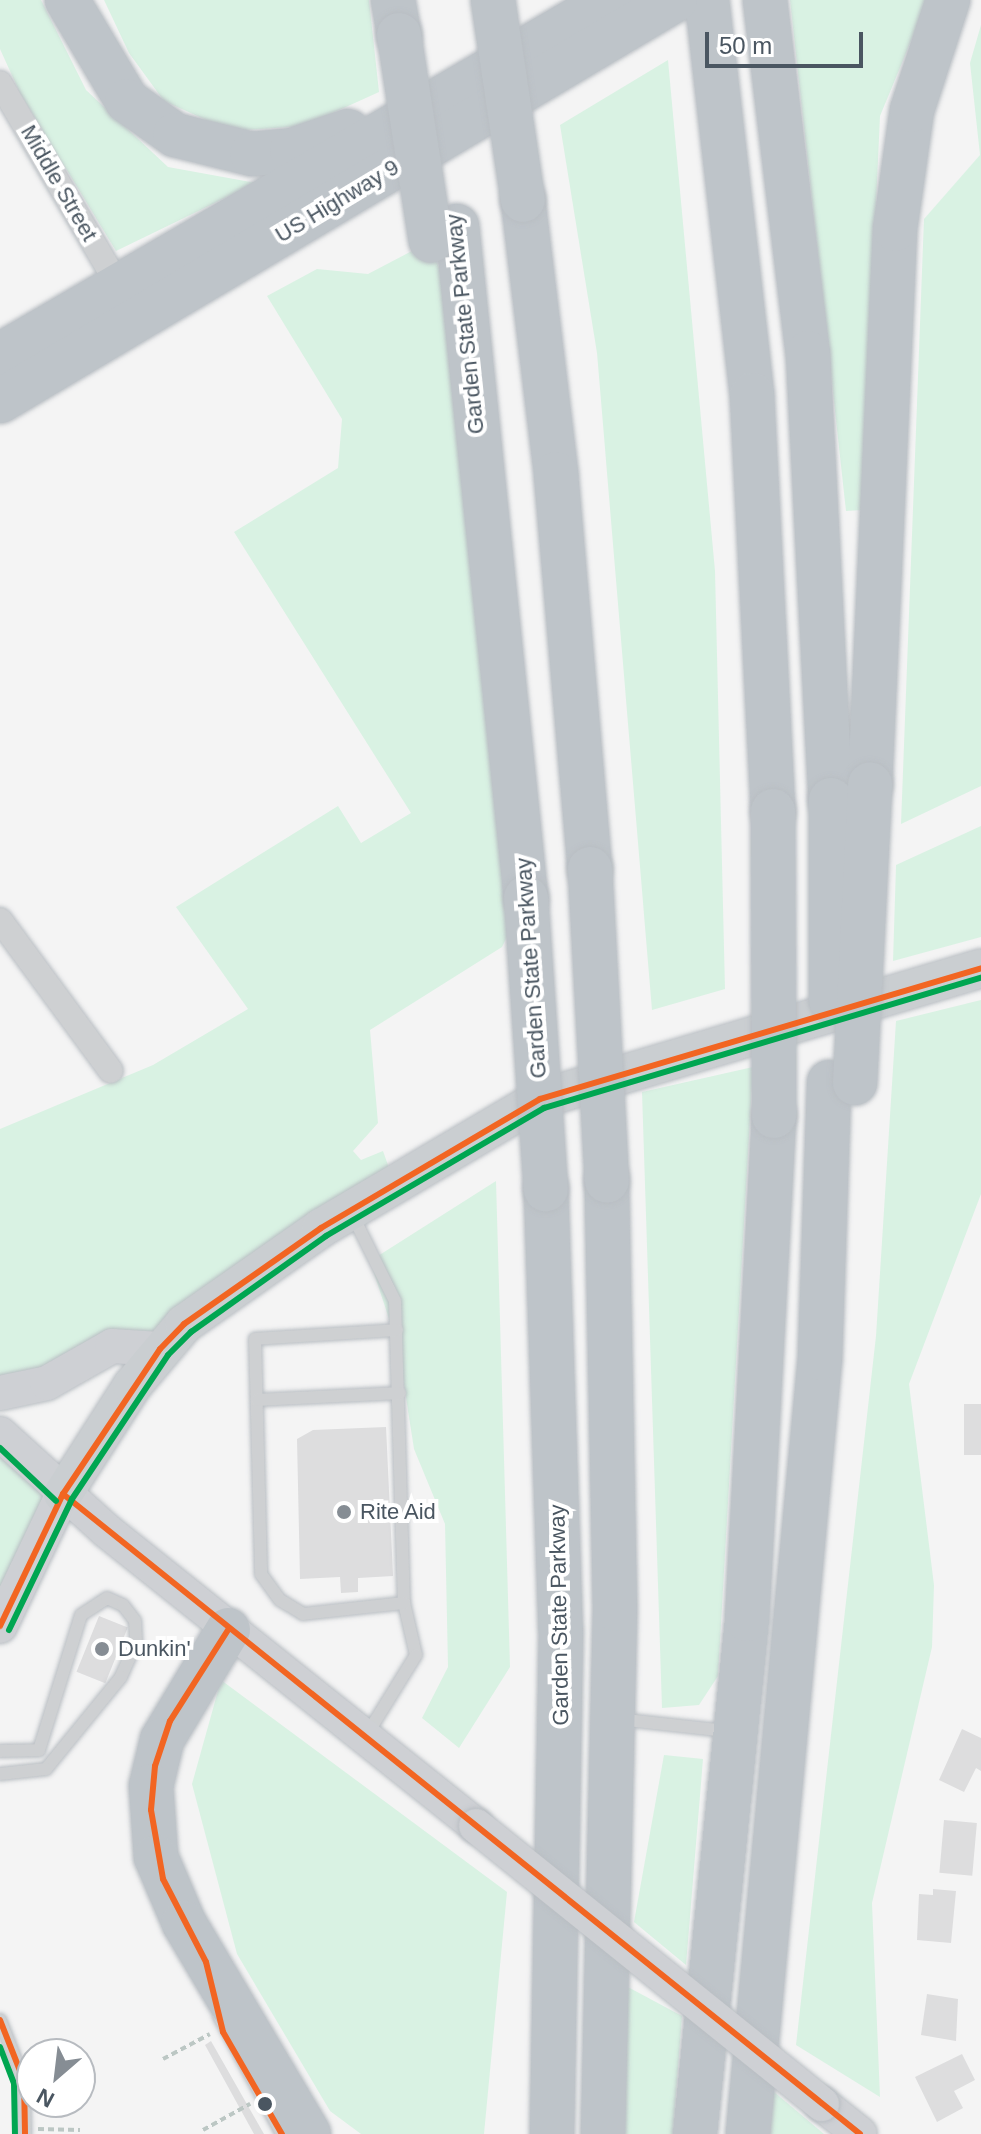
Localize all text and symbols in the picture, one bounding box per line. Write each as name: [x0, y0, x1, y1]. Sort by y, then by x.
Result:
scale bar: [709, 16, 867, 66]
text: 50 m: [719, 32, 772, 59]
street label: Middle Street: [15, 120, 103, 246]
street label: US Highway 9: [270, 154, 404, 248]
street label: Garden State Parkway: [440, 213, 490, 435]
street label: Garden State Parkway: [510, 857, 552, 1079]
place label: Rite Aid: [360, 1499, 437, 1525]
marker: Rite Aid: [335, 1503, 353, 1521]
street label: Garden State Parkway: [544, 1504, 574, 1726]
place label: Dunkin': [118, 1636, 191, 1662]
marker: Dunkin': [93, 1640, 111, 1658]
north arrow: [16, 2038, 96, 2118]
text: N: [33, 2083, 58, 2113]
unlabelled marker: [257, 2096, 273, 2112]

